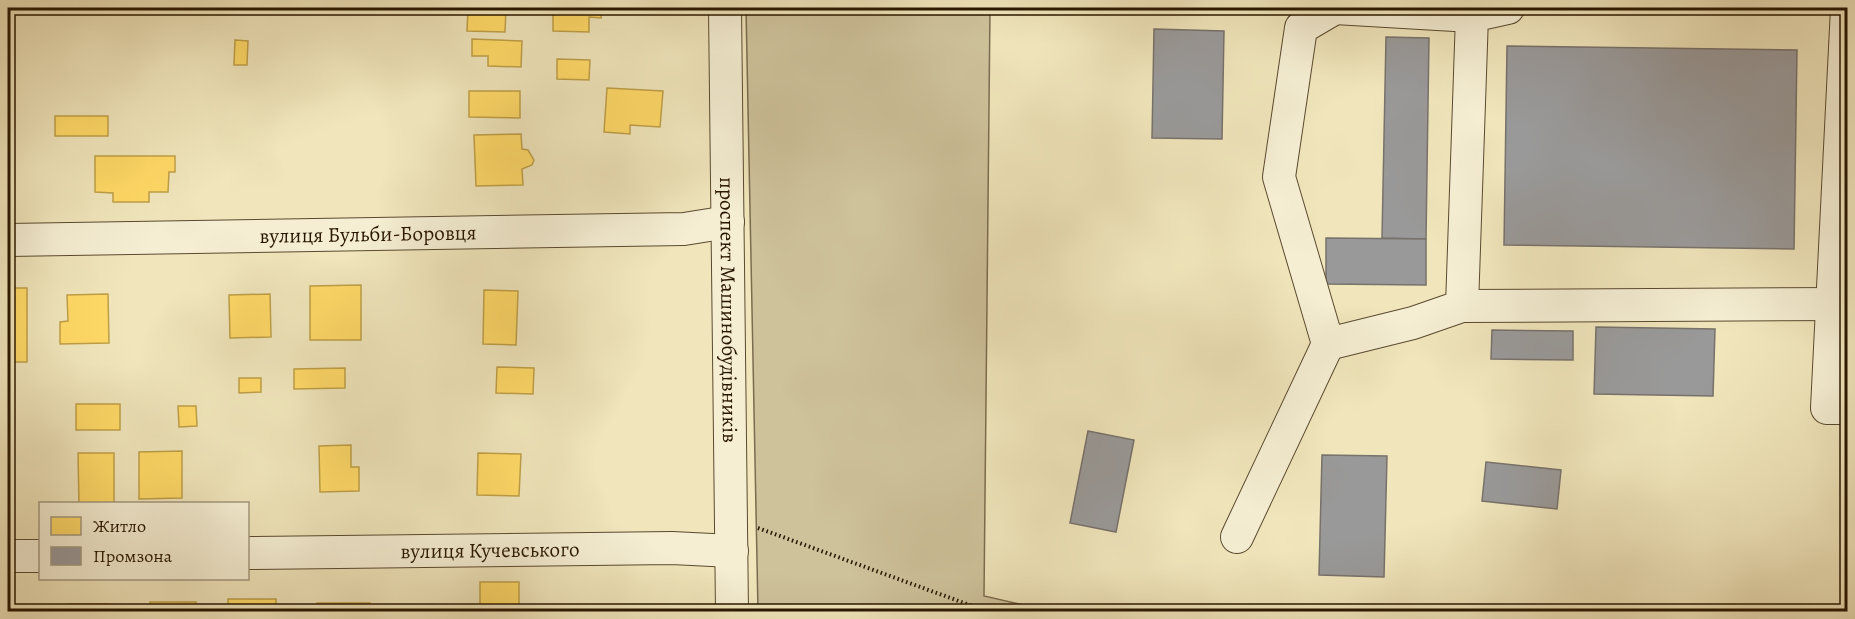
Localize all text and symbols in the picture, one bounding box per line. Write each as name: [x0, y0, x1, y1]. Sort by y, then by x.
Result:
street label: проспект Машинобудівників: [713, 177, 744, 443]
street label: вулиця Бульби-Боровця: [259, 218, 477, 250]
legend: [39, 502, 249, 580]
text: Житло: [93, 514, 146, 538]
street label: вулиця Кучевського: [400, 535, 580, 565]
text: Промзона: [93, 544, 173, 568]

